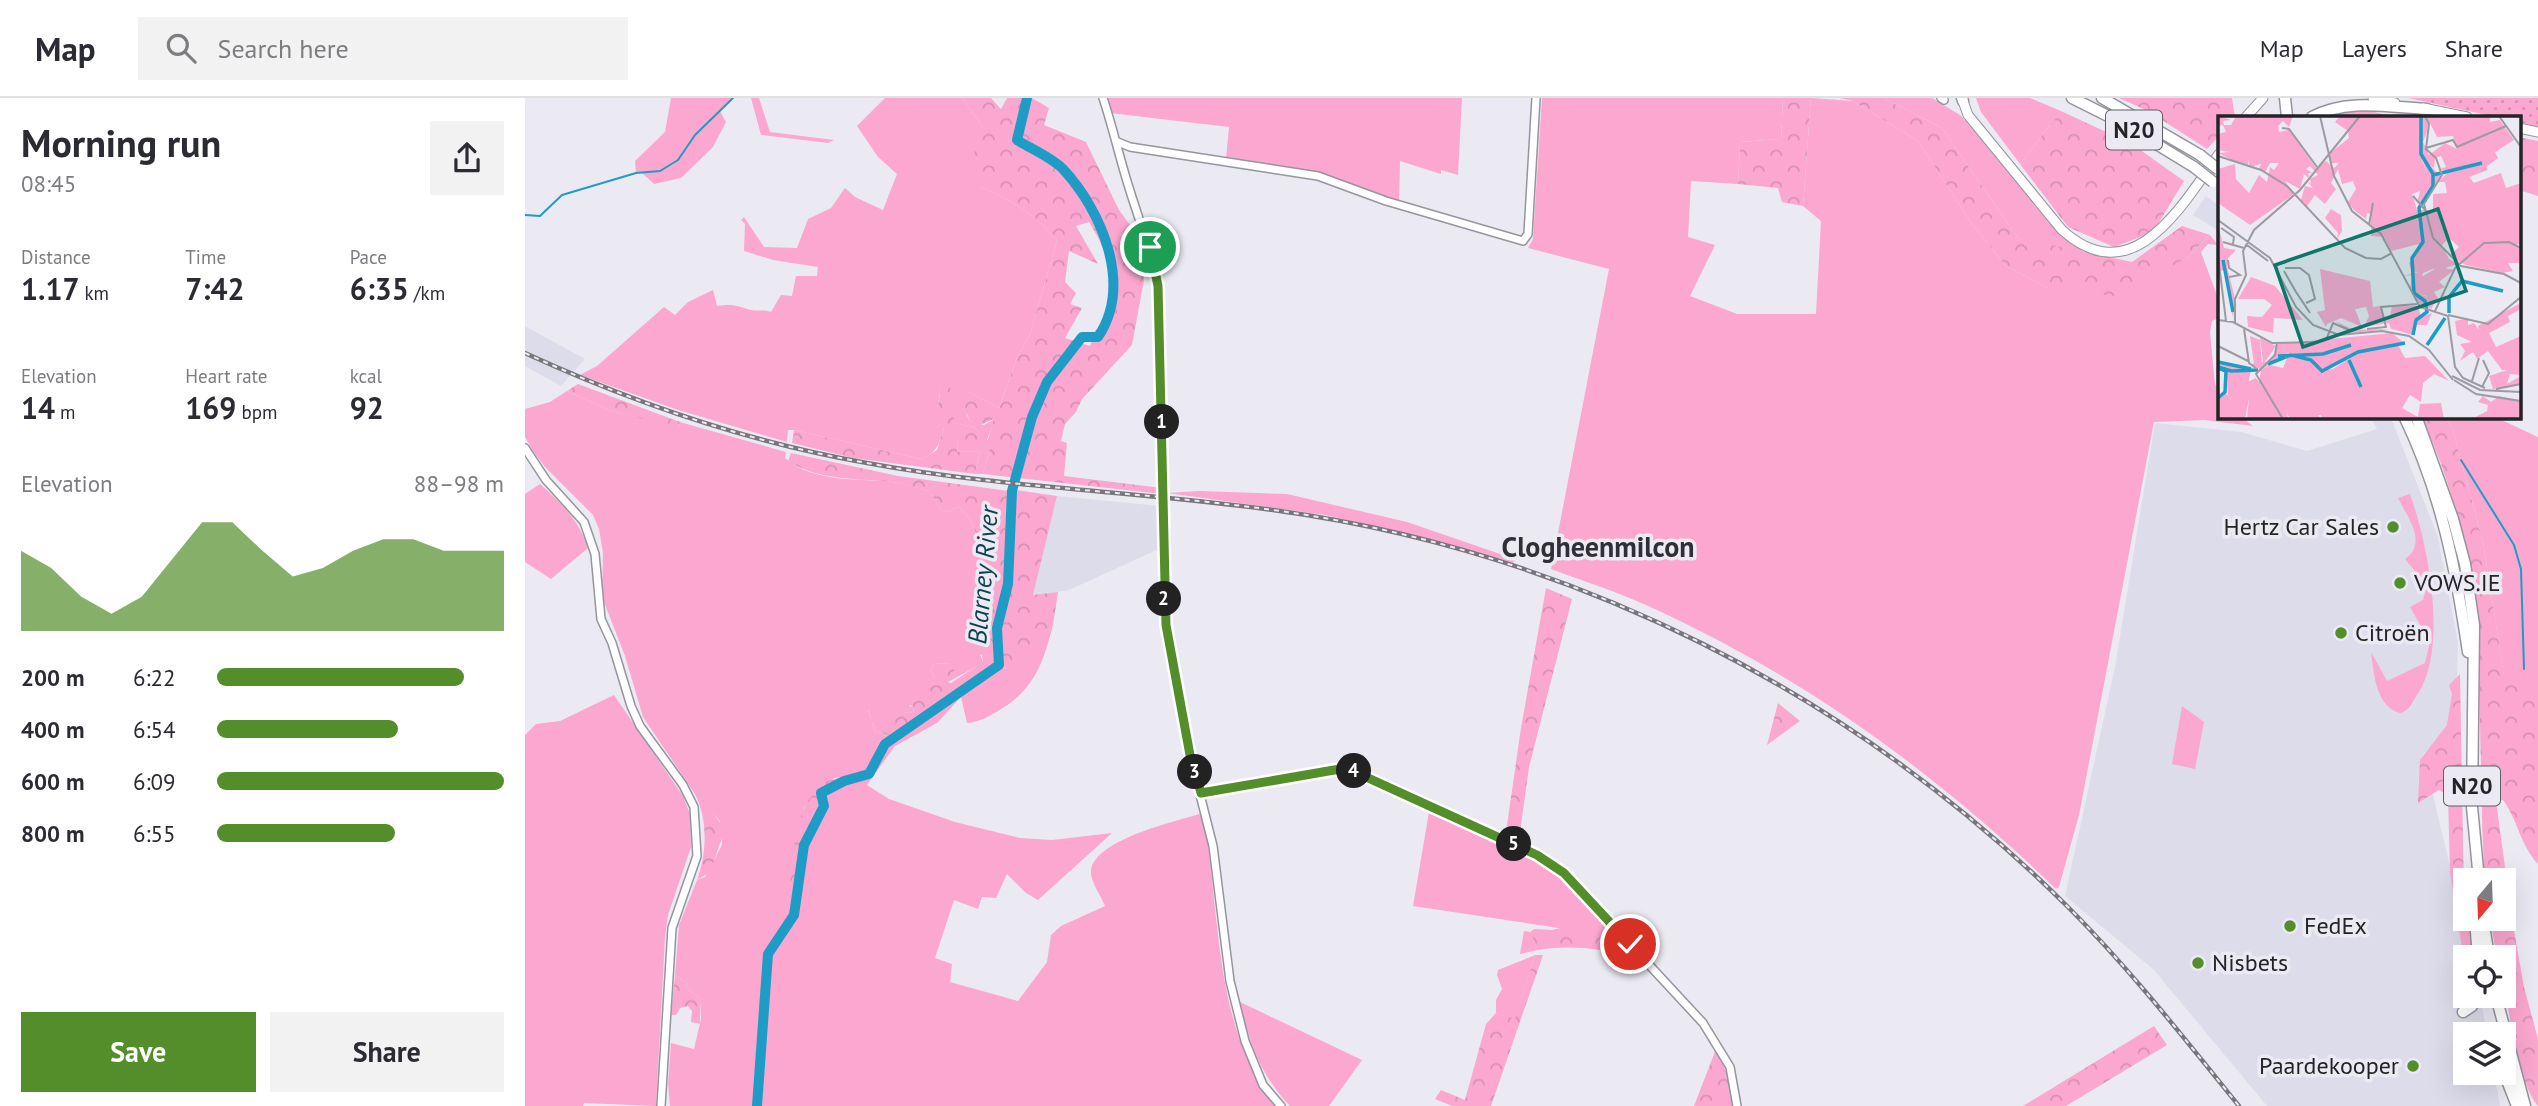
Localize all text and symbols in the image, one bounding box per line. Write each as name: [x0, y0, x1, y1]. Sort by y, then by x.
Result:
search box: [138, 17, 628, 80]
text: Map: [35, 27, 96, 70]
icon: search: [162, 29, 200, 67]
text: Search here: [218, 32, 349, 65]
text: Map: [2260, 33, 2304, 64]
text: Layers: [2342, 33, 2407, 64]
text: Share: [2445, 33, 2503, 64]
road number: N20: [2106, 110, 2162, 150]
inset map: [2218, 116, 2521, 418]
text: Morning run: [21, 118, 221, 167]
button: share: [430, 121, 504, 195]
text: 08:45: [21, 169, 76, 198]
pin: [1120, 217, 1180, 277]
icon: arrive: [1131, 228, 1169, 266]
text: Distance: [21, 245, 91, 269]
text: Time: [185, 245, 226, 269]
text: Pace: [350, 245, 387, 269]
text: 1.17: [21, 269, 79, 308]
text: 7:42: [185, 269, 244, 308]
text: 6:35: [350, 269, 409, 308]
text: km: [79, 281, 109, 305]
text: /km: [409, 281, 445, 305]
text: Elevation: [21, 364, 97, 388]
text: Heart rate: [185, 364, 267, 388]
text: kcal: [350, 364, 382, 388]
text: 14: [21, 388, 55, 427]
text: 169: [185, 388, 236, 427]
text: 92: [350, 388, 384, 427]
text: m: [55, 400, 76, 424]
text: bpm: [236, 400, 277, 424]
pin: 1: [1145, 404, 1179, 440]
text: 1: [1156, 409, 1167, 433]
text: Elevation: [21, 469, 113, 498]
text: 88–98 m: [414, 469, 504, 498]
water label: Blarney River: [960, 503, 1005, 645]
place label: Hertz Car Sales: [2224, 511, 2379, 542]
marker: Hertz Car Sales: [2385, 519, 2401, 535]
district label: Clogheenmilcon: [1501, 528, 1695, 565]
place label: VOWS.IE: [2413, 567, 2501, 598]
marker: VOWS.IE: [2392, 575, 2408, 591]
pin: 2: [1147, 582, 1181, 616]
text: 2: [1158, 586, 1169, 610]
place label: Citroën: [2355, 617, 2430, 648]
marker: Citroën: [2333, 625, 2349, 641]
text: 200 m: [21, 663, 84, 692]
text: 6:22: [133, 663, 176, 692]
text: 400 m: [21, 715, 84, 744]
text: 6:54: [133, 715, 176, 744]
pin: 3: [1177, 754, 1213, 790]
pin: 4: [1337, 754, 1371, 788]
text: 4: [1348, 758, 1359, 782]
text: 3: [1189, 759, 1200, 783]
road number: N20: [2444, 766, 2500, 806]
text: 600 m: [21, 767, 84, 796]
text: 6:09: [133, 767, 176, 796]
text: 800 m: [21, 819, 84, 848]
text: 6:55: [133, 819, 176, 848]
pin: 5: [1497, 826, 1531, 862]
text: 5: [1508, 831, 1519, 855]
north arrow: [2453, 868, 2517, 931]
map controls: [2453, 868, 2516, 1085]
place label: FedEx: [2304, 910, 2367, 941]
pin: [1600, 914, 1660, 974]
marker: FedEx: [2282, 918, 2298, 934]
icon: check: [1611, 925, 1649, 963]
button: locate: [2453, 945, 2516, 1008]
place label: Nisbets: [2212, 947, 2288, 978]
marker: Nisbets: [2190, 955, 2206, 971]
button: Save: [21, 1012, 256, 1092]
button: Share: [270, 1012, 504, 1092]
button: layers: [2453, 1022, 2516, 1085]
place label: Paardekooper: [2259, 1050, 2399, 1081]
marker: Paardekooper: [2405, 1058, 2421, 1074]

